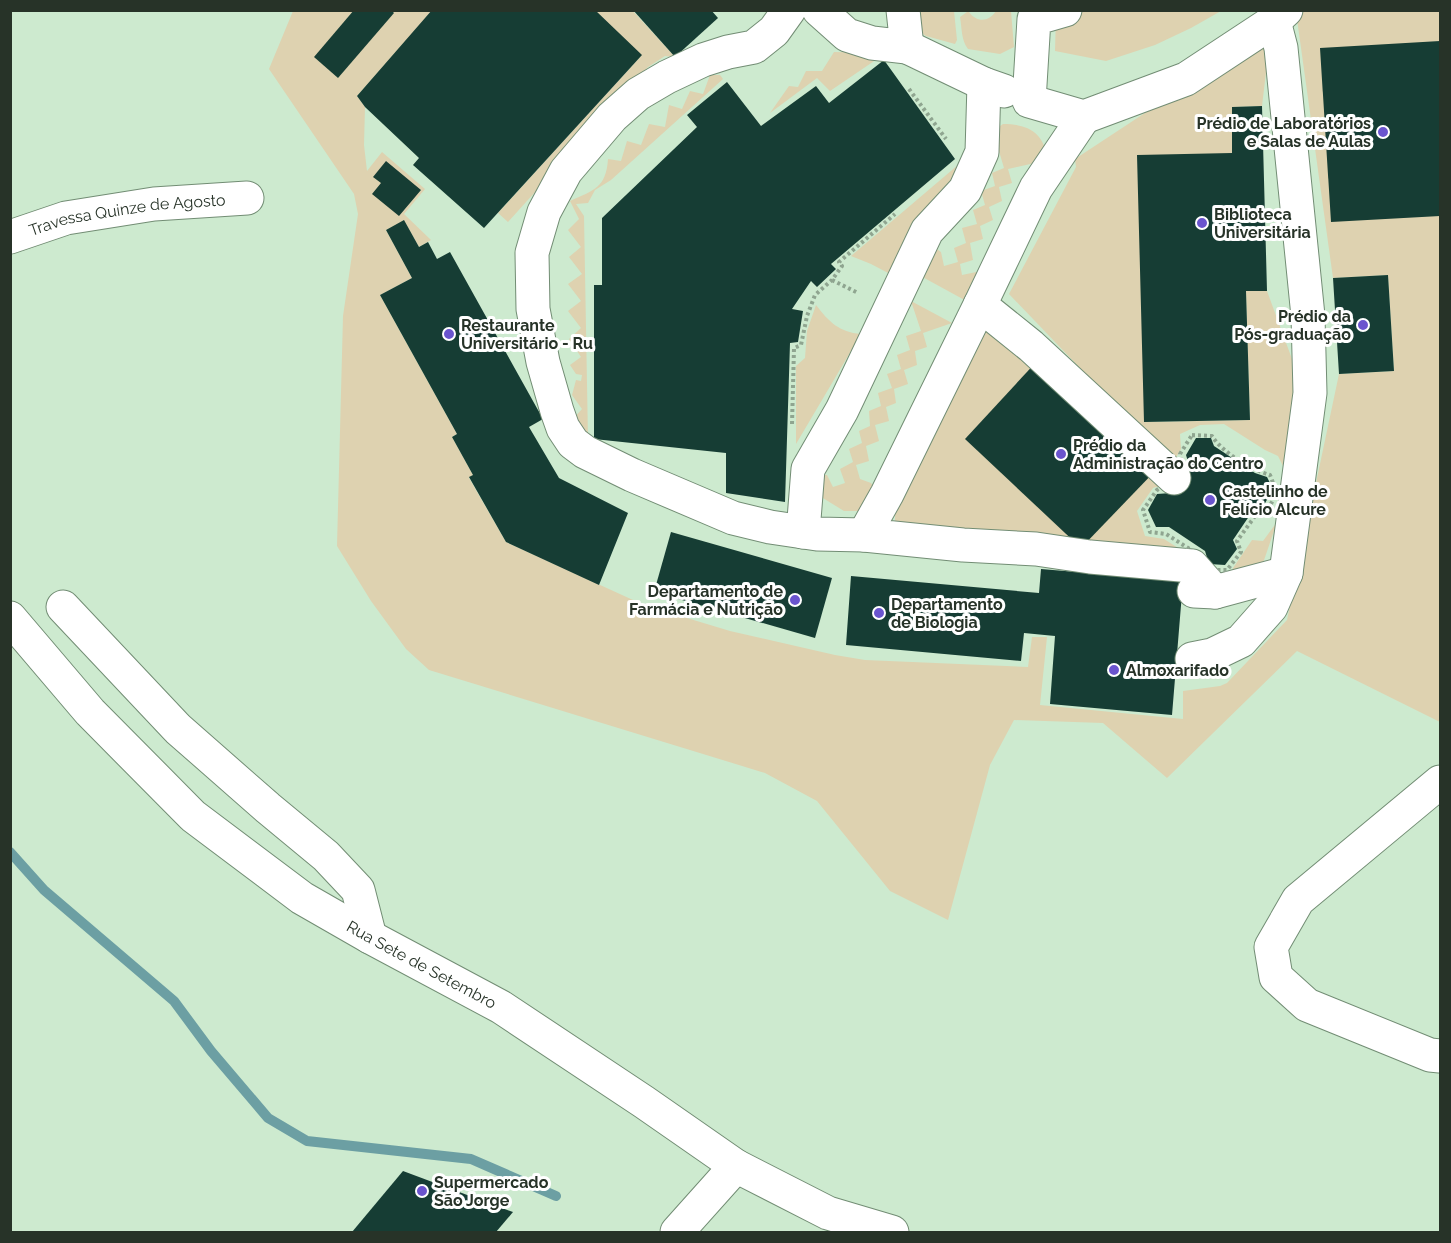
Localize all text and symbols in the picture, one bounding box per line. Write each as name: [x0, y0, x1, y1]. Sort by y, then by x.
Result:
place label: Prédio de Laboratórios e Salas de Aulas: [1196, 114, 1371, 151]
marker: Prédio de Laboratórios e Salas de Aulas: [1376, 125, 1390, 139]
street label: Travessa Quinze de Agosto: [26, 190, 226, 239]
place label: Biblioteca Universitária: [1214, 205, 1311, 242]
marker: Biblioteca Universitária: [1195, 216, 1209, 230]
place label: Prédio da Pós-graduação: [1234, 307, 1351, 344]
place label: Restaurante Universitário - Ru: [461, 316, 593, 353]
marker: Prédio da Pós-graduação: [1356, 318, 1370, 332]
marker: Restaurante Universitário - Ru: [442, 327, 456, 341]
place label: Prédio da Administração do Centro: [1073, 436, 1264, 473]
marker: Prédio da Administração do Centro: [1054, 447, 1068, 461]
place label: Castelinho de Felício Alcure: [1222, 482, 1328, 519]
marker: Castelinho de Felício Alcure: [1203, 493, 1217, 507]
place label: Departamento de Farmácia e Nutrição: [629, 582, 783, 619]
marker: Departamento de Farmácia e Nutrição: [788, 593, 802, 607]
place label: Departamento de Biologia: [891, 595, 1003, 632]
marker: Departamento de Biologia: [872, 606, 886, 620]
place label: Almoxarifado: [1126, 661, 1229, 680]
marker: Almoxarifado: [1107, 663, 1121, 677]
street label: Rua Sete de Setembro: [343, 916, 500, 1012]
place label: Supermercado São Jorge: [434, 1173, 549, 1210]
marker: Supermercado São Jorge: [415, 1184, 429, 1198]

